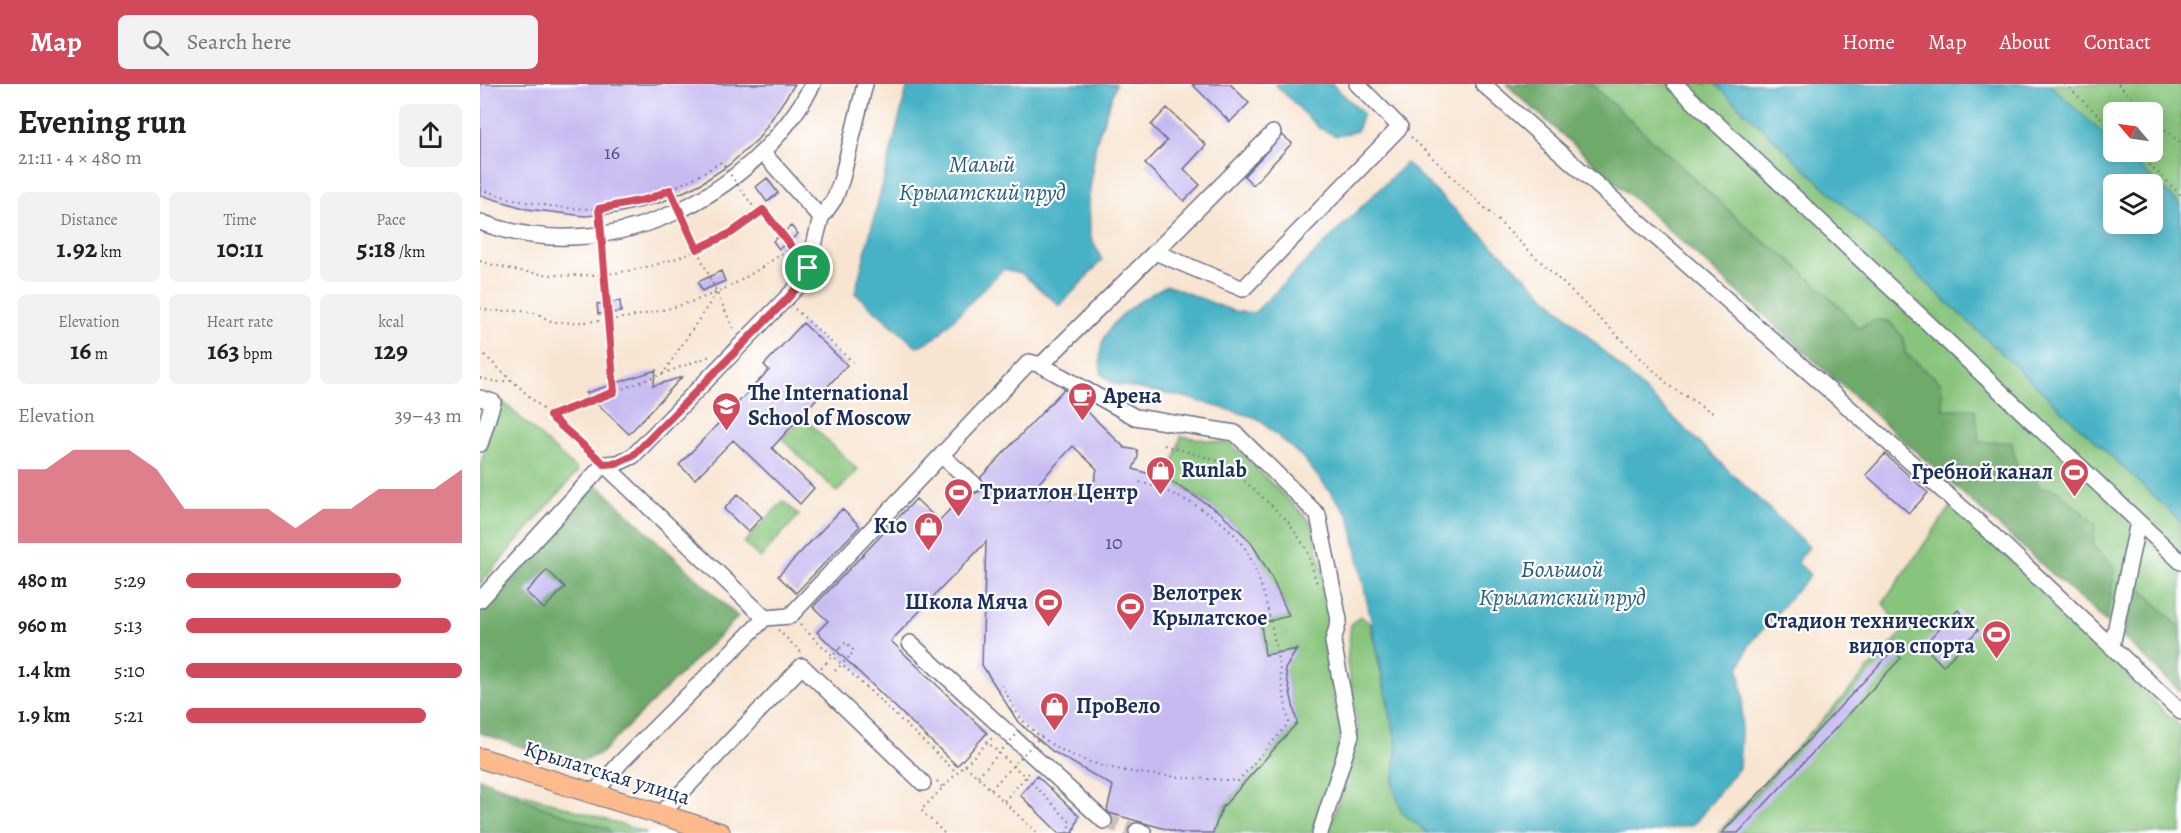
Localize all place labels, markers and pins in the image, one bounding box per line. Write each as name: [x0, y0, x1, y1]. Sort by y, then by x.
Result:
pin: [782, 242, 833, 293]
place label: The International School of Moscow: [748, 378, 912, 433]
cafe icon: Арена: [1066, 380, 1098, 422]
place label: Арена: [1102, 381, 1162, 411]
school or university icon: The International School of Moscow: [711, 390, 743, 432]
shop icon: Runlab: [1144, 454, 1176, 496]
place label: Runlab: [1181, 455, 1247, 485]
sports icon: Гребной канал: [2058, 456, 2090, 498]
place label: Гребной канал: [1911, 457, 2053, 487]
sports icon: Триатлон Центр: [943, 476, 975, 518]
place label: Триатлон Центр: [980, 477, 1138, 507]
shop icon: K10: [912, 510, 944, 552]
place label: K10: [874, 511, 907, 541]
place label: Велотрек Крылатское: [1152, 578, 1267, 633]
sports icon: Школа Мяча: [1033, 586, 1065, 628]
place label: Школа Мяча: [905, 587, 1029, 617]
sports icon: Велотрек Крылатское: [1115, 590, 1147, 632]
place label: Стадион технических видов спорта: [1764, 606, 1976, 661]
sports icon: Стадион технических видов спорта: [1980, 618, 2012, 660]
shop icon: ПроВело: [1039, 690, 1071, 732]
place label: ПроВело: [1076, 691, 1160, 721]

